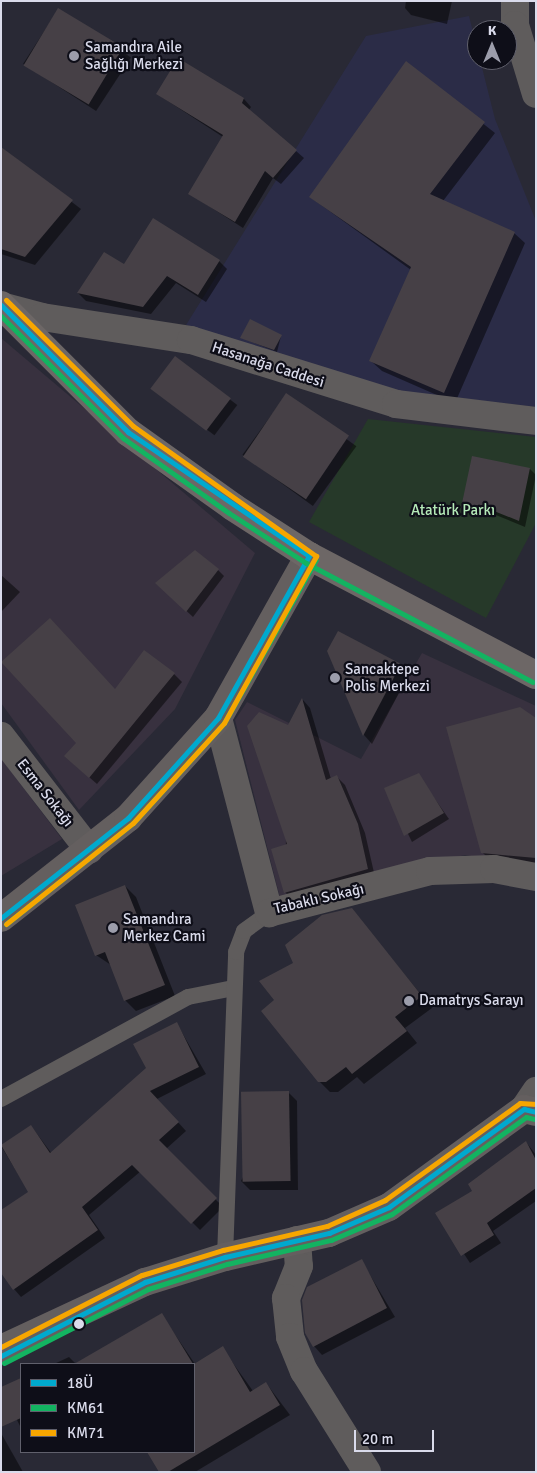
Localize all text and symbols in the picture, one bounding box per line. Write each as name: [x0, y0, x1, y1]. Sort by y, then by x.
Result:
north arrow: [467, 20, 517, 70]
text: K: [488, 22, 496, 39]
place label: Samandıra Aile Sağlığı Merkezi: [85, 38, 183, 73]
marker: Samandıra Aile Sağlığı Merkezi: [67, 49, 81, 63]
street label: Hasanağa Caddesi: [210, 338, 326, 392]
park label: Atatürk Parkı: [411, 502, 495, 520]
place label: Sancaktepe Polis Merkezi: [345, 660, 430, 695]
marker: Sancaktepe Polis Merkezi: [329, 672, 341, 684]
street label: Esma Sokağı: [13, 756, 77, 830]
street label: Tabaklı Sokağı: [272, 880, 366, 918]
place label: Samandıra Merkez Cami: [123, 910, 205, 945]
marker: Samandıra Merkez Cami: [107, 922, 119, 934]
place label: Damatrys Sarayı: [419, 992, 524, 1010]
marker: Damatrys Sarayı: [403, 995, 415, 1007]
unlabelled marker: [74, 1319, 84, 1329]
legend: [20, 1363, 195, 1453]
text: 18Ü: [67, 1374, 93, 1392]
text: KM61: [67, 1399, 104, 1417]
scale bar: [357, 1420, 437, 1452]
text: KM71: [67, 1424, 104, 1442]
text: 20 m: [362, 1430, 393, 1448]

